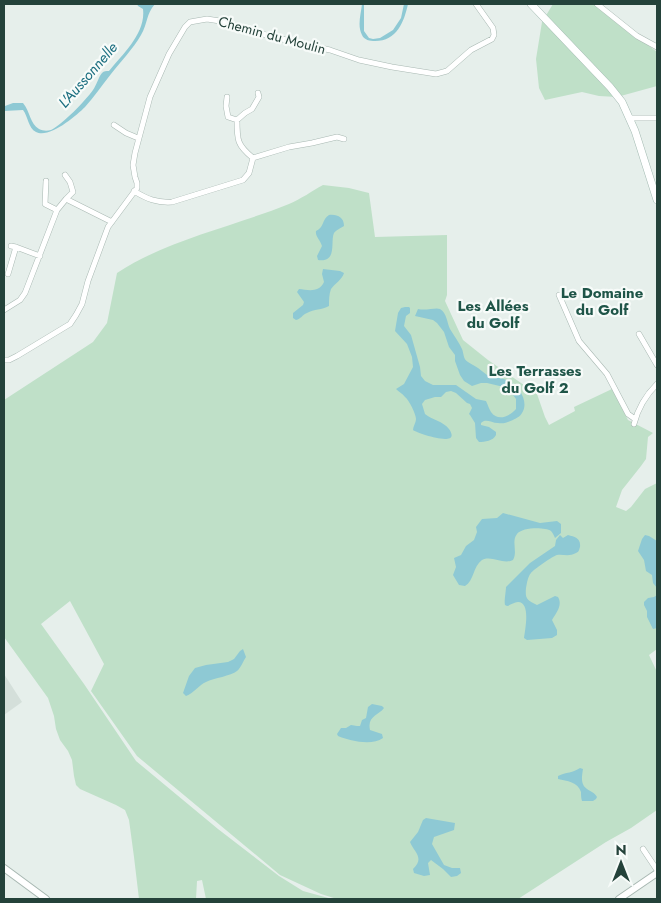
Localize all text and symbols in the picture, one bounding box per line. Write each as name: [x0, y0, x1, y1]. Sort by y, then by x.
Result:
street label: Chemin du Moulin: [216, 11, 328, 59]
water label: L'Aussonnelle: [53, 37, 123, 113]
district label: Le Domaine du Golf: [561, 282, 644, 321]
district label: Les Allées du Golf: [457, 295, 529, 334]
district label: Les Terrasses du Golf 2: [489, 360, 582, 399]
north arrow: [596, 838, 646, 888]
text: N: [615, 840, 627, 860]

